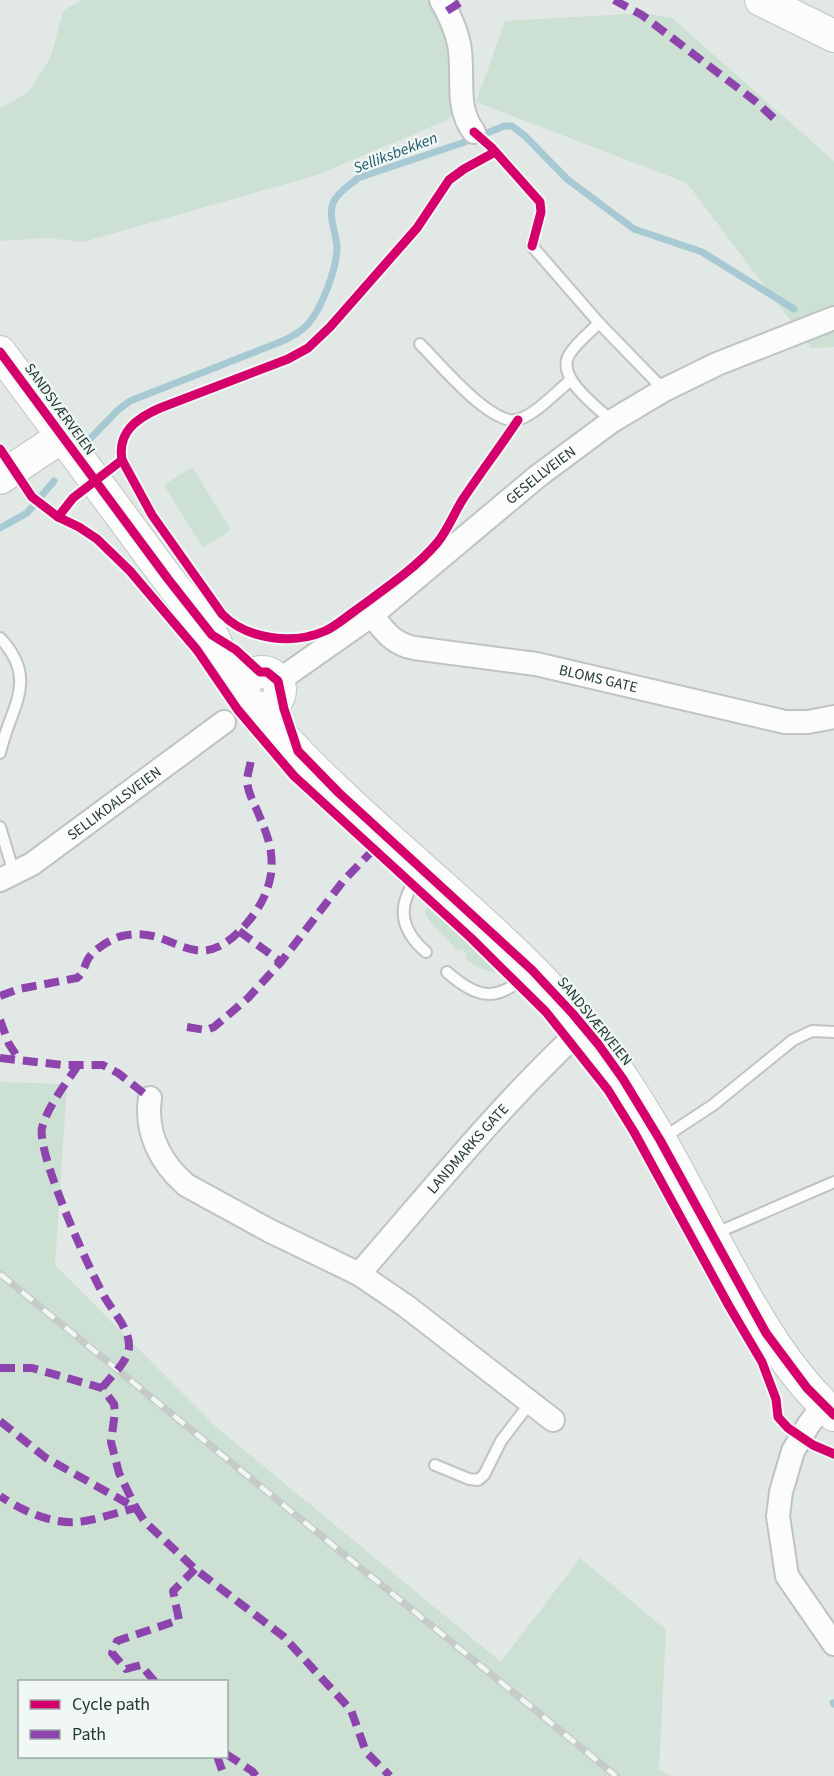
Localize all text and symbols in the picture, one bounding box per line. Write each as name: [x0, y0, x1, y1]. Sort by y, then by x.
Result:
water label: Selliksbekken: [350, 127, 441, 179]
street label: SANDSVÆRVEIEN: [19, 359, 100, 460]
street label: GESELLVEIEN: [501, 441, 580, 510]
street label: BLOMS GATE: [557, 660, 640, 698]
street label: SELLIKDALSVEIEN: [63, 762, 166, 846]
street label: SANDSVÆRVEIEN: [552, 972, 637, 1070]
street label: LANDMARKS GATE: [422, 1099, 514, 1199]
legend: [18, 1680, 228, 1758]
text: Cycle path: [72, 1692, 150, 1717]
text: Path: [72, 1722, 106, 1747]

